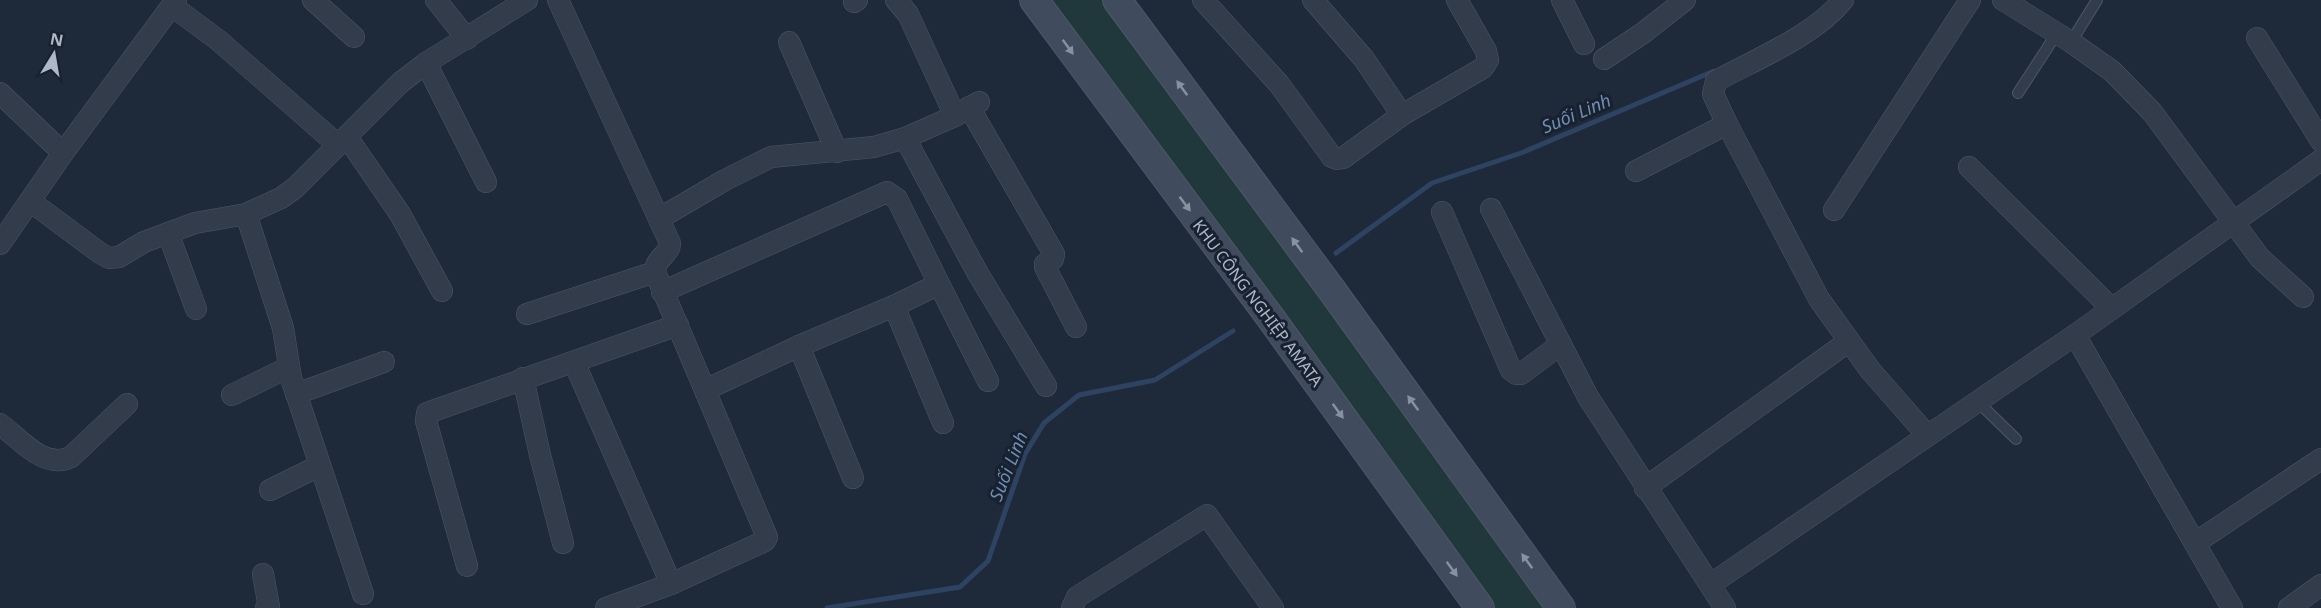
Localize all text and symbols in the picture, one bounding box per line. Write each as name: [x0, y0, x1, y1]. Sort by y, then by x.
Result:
north arrow: [24, 24, 84, 84]
text: N: [48, 27, 65, 51]
one-way arrow: [1062, 39, 1074, 55]
one-way arrow: [1176, 81, 1188, 97]
water label: Suối Linh: [1538, 88, 1614, 138]
one-way arrow: [1178, 196, 1190, 211]
street label: KHU CÔNG NGHIỆP AMATA: [1188, 215, 1328, 392]
one-way arrow: [1292, 238, 1304, 253]
one-way arrow: [1407, 395, 1419, 410]
one-way arrow: [1332, 403, 1344, 419]
water label: Suối Linh: [983, 428, 1033, 504]
one-way arrow: [1521, 553, 1533, 569]
one-way arrow: [1446, 562, 1458, 577]

